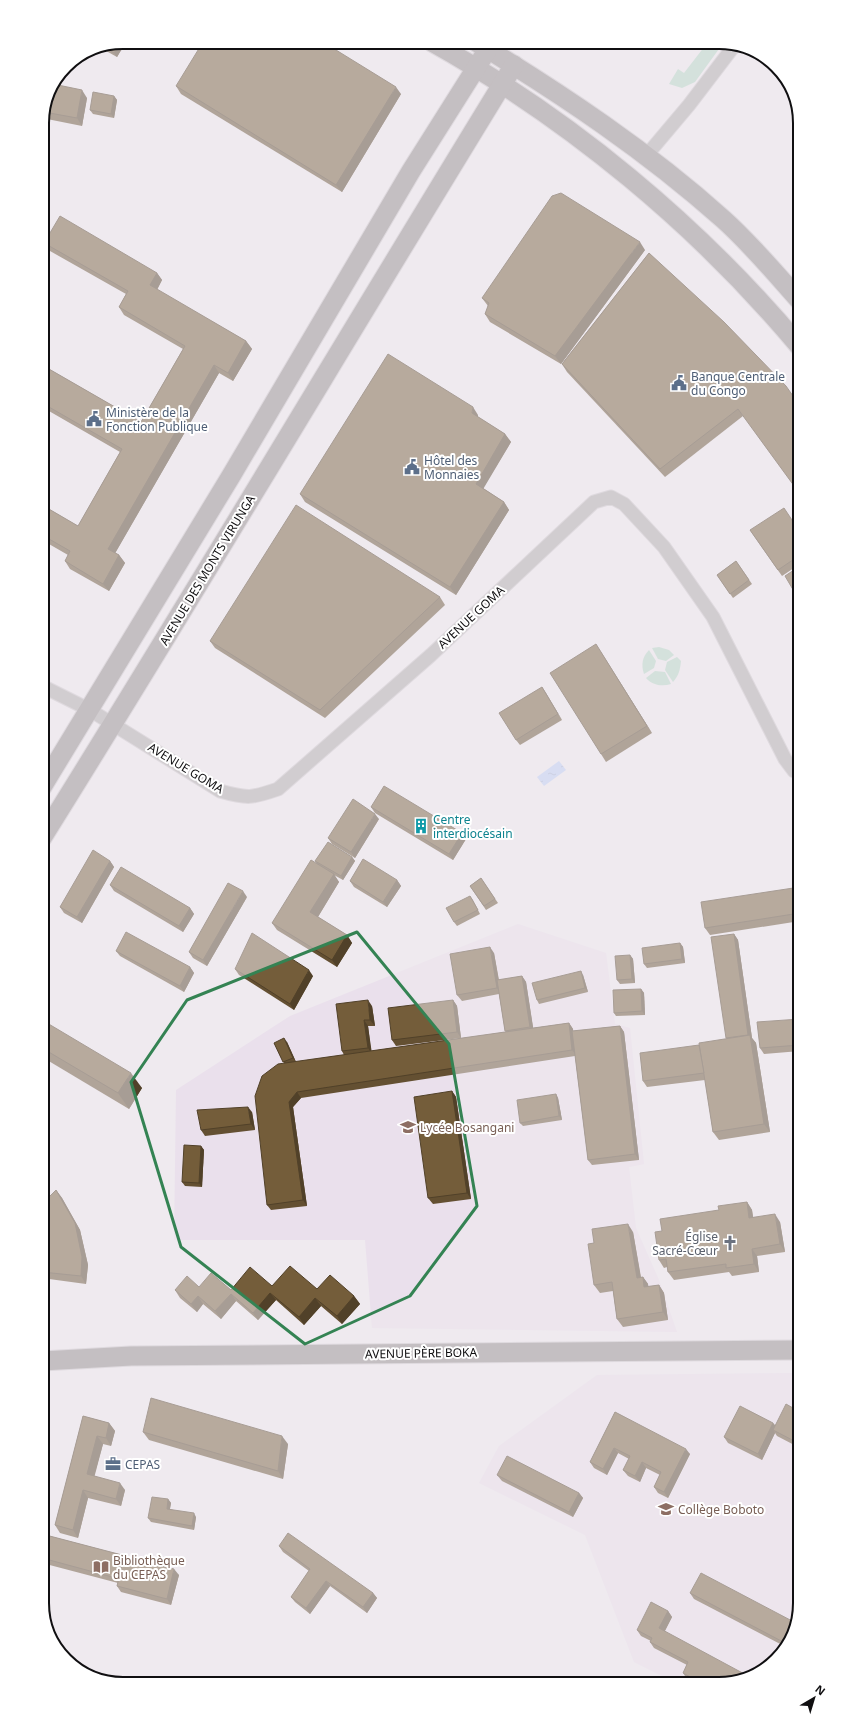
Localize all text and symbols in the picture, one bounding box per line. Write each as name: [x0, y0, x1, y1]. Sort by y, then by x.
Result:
place label: Banque Centrale du Congo: [691, 368, 785, 399]
public building icon: Banque Centrale du Congo: [670, 374, 688, 392]
place label: Ministère de la Fonction Publique: [106, 404, 208, 435]
public building icon: Ministère de la Fonction Publique: [85, 410, 103, 428]
place label: Hôtel des Monnaies: [424, 452, 480, 483]
public building icon: Hôtel des Monnaies: [403, 458, 421, 476]
street label: AVENUE DES MONTS VIRUNGA: [155, 491, 259, 648]
street label: AVENUE GOMA: [434, 581, 508, 652]
street label: AVENUE GOMA: [145, 739, 227, 797]
place label: Centre interdiocésain: [433, 811, 513, 842]
building icon: Centre interdiocésain: [412, 817, 430, 835]
school or university icon: Lycée Bosangani: [399, 1118, 417, 1136]
place label: Lycée Bosangani: [420, 1119, 514, 1136]
place label: Église Sacré-Cœur: [652, 1228, 718, 1259]
church icon: Église Sacré-Cœur: [721, 1234, 739, 1252]
street label: AVENUE PÈRE BOKA: [365, 1344, 478, 1362]
office icon: CEPAS: [104, 1455, 122, 1473]
place label: CEPAS: [125, 1456, 161, 1473]
school or university icon: Collège Boboto: [657, 1500, 675, 1518]
place label: Collège Boboto: [678, 1501, 764, 1518]
place label: Bibliothèque du CEPAS: [113, 1552, 185, 1583]
library icon: Bibliothèque du CEPAS: [92, 1558, 110, 1576]
north arrow: [794, 1678, 834, 1718]
text: N: [812, 1681, 829, 1698]

